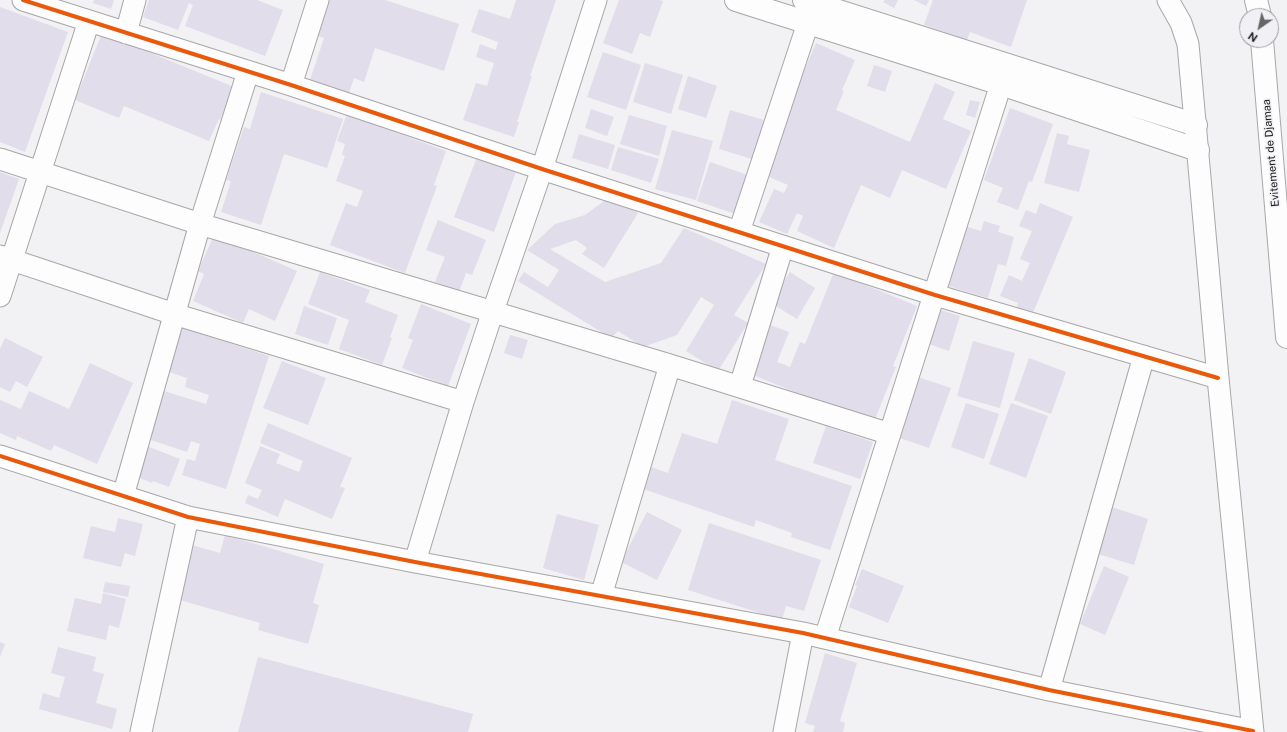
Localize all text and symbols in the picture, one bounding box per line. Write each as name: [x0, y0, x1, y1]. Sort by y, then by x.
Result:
north arrow: [1239, 8, 1279, 48]
text: N: [1246, 30, 1260, 45]
street label: Evitement de Djamaa: [1260, 99, 1282, 207]

